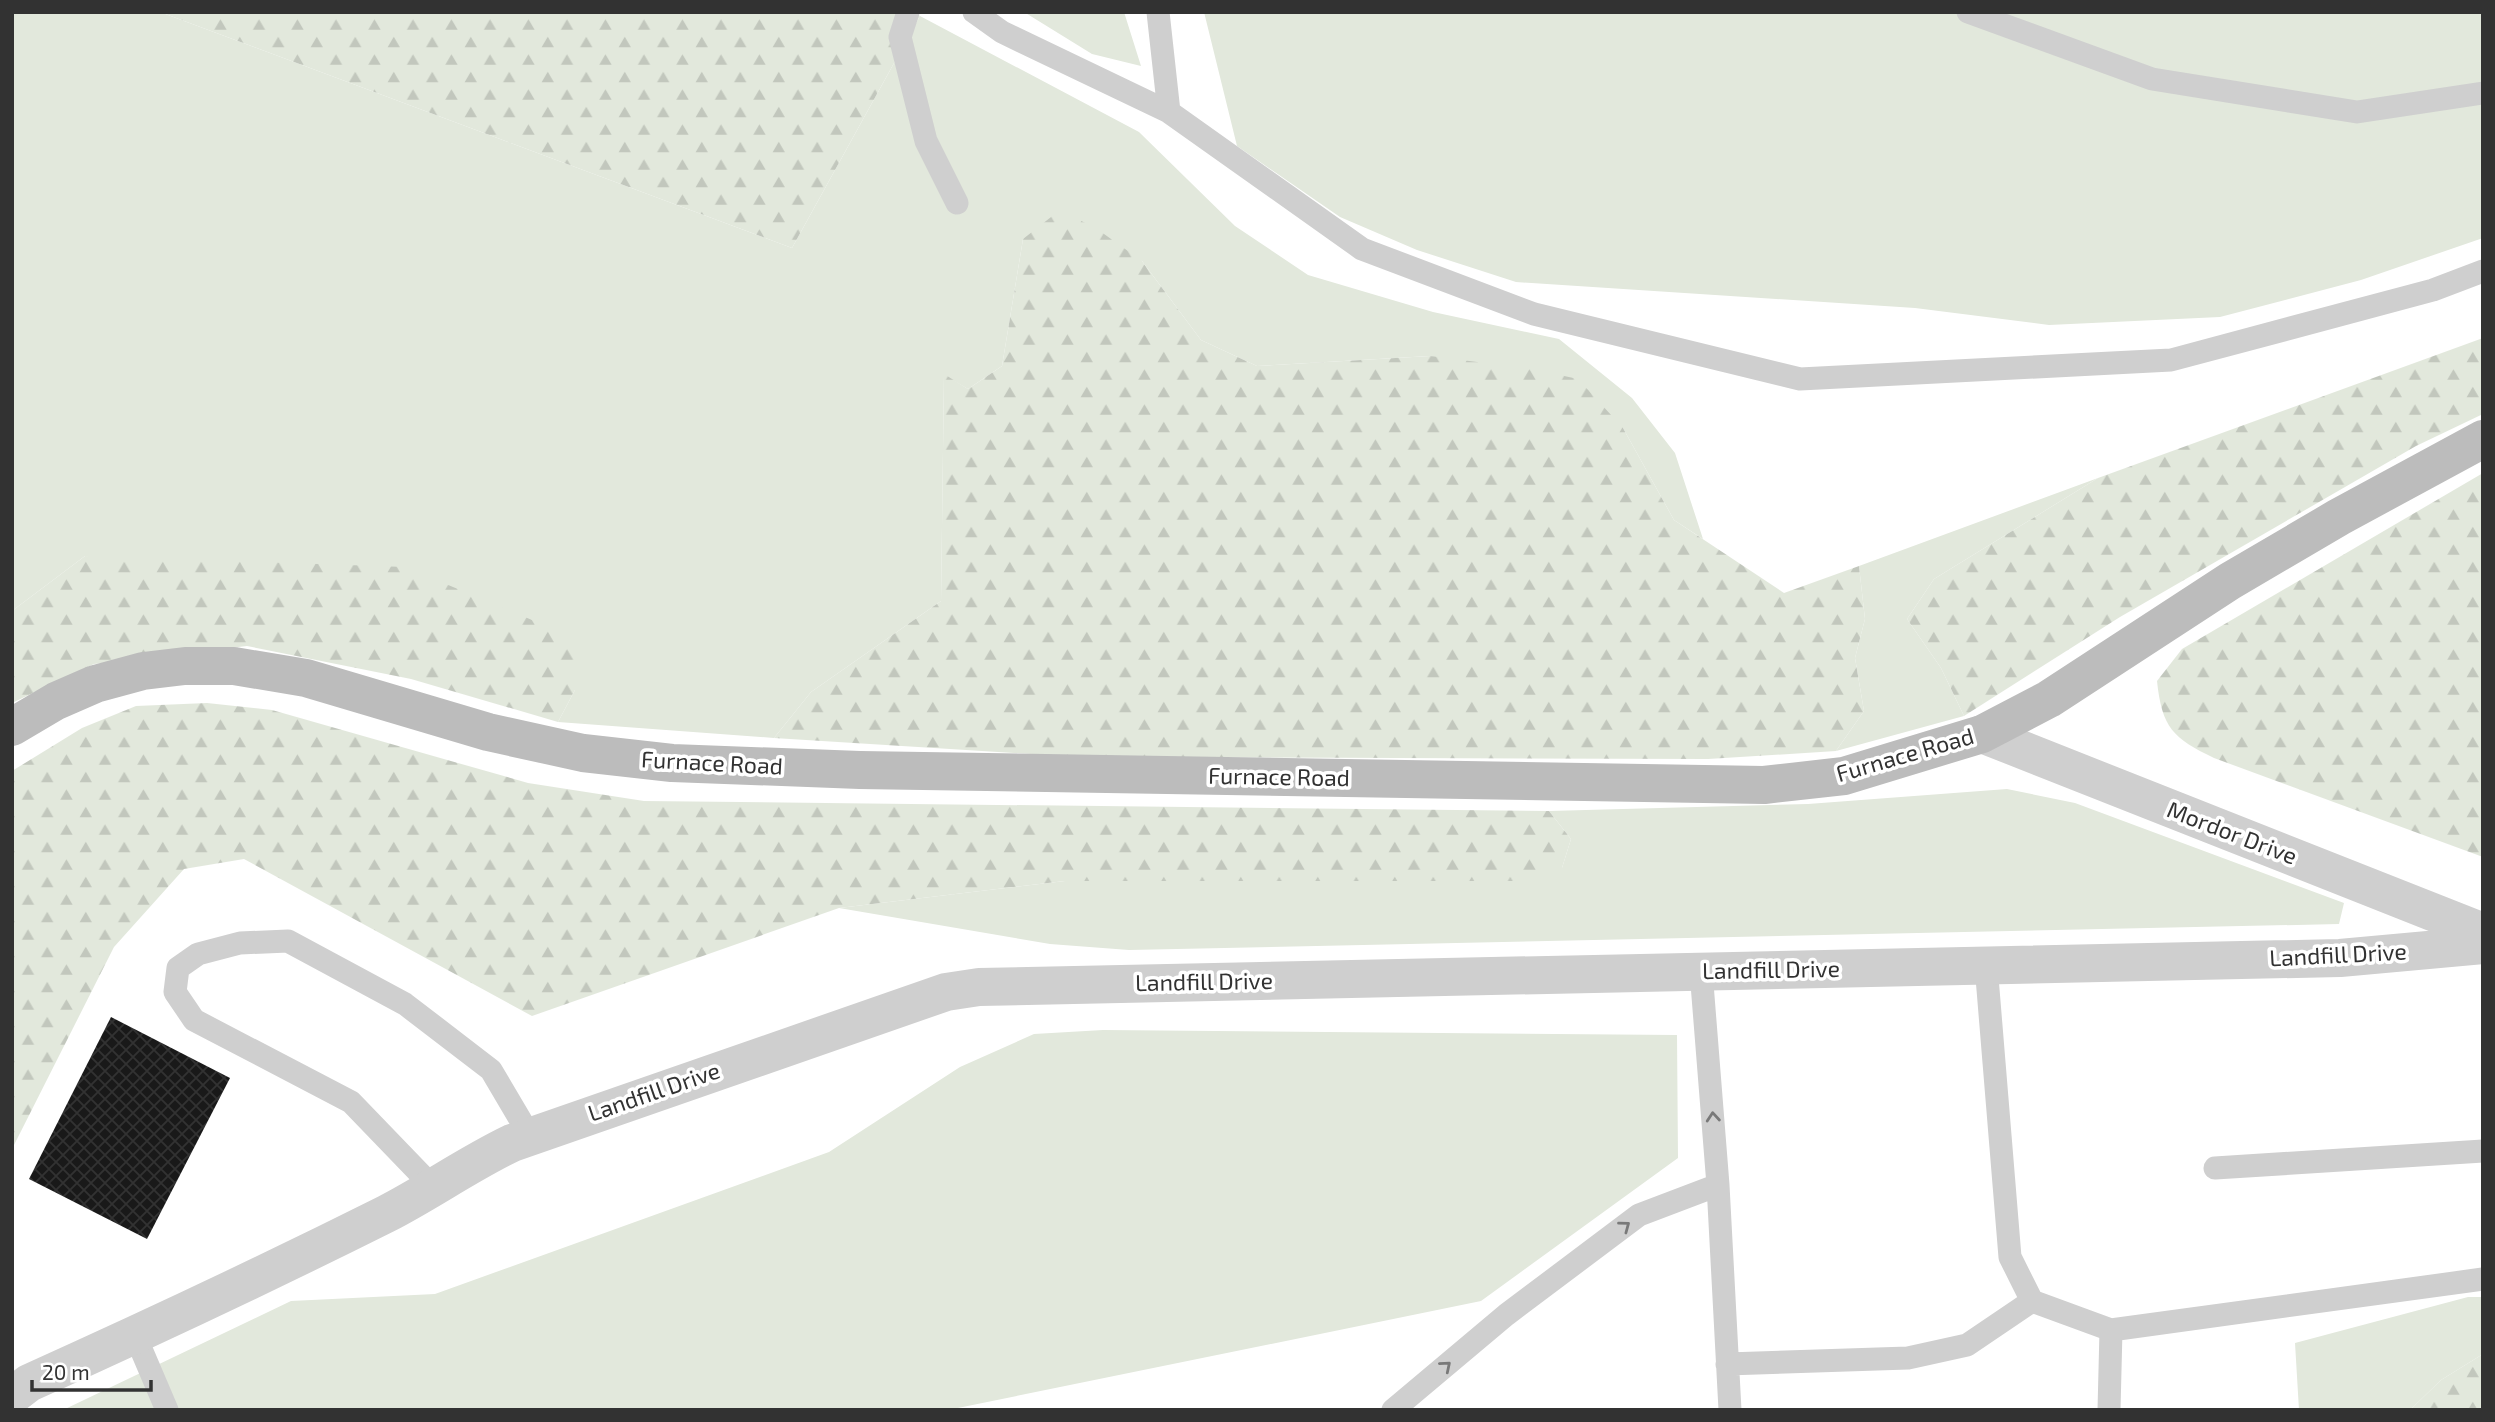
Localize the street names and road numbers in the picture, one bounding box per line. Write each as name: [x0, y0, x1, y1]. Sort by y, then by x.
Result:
street label: Furnace Road: [1833, 721, 1977, 787]
street label: Furnace Road: [640, 744, 784, 780]
street label: Furnace Road: [1208, 761, 1350, 791]
street label: Mordor Drive: [2163, 794, 2301, 870]
street label: Landfill Drive: [2268, 936, 2407, 972]
street label: Landfill Drive: [1702, 954, 1840, 984]
street label: Landfill Drive: [1135, 966, 1273, 996]
street label: Landfill Drive: [584, 1055, 723, 1127]

